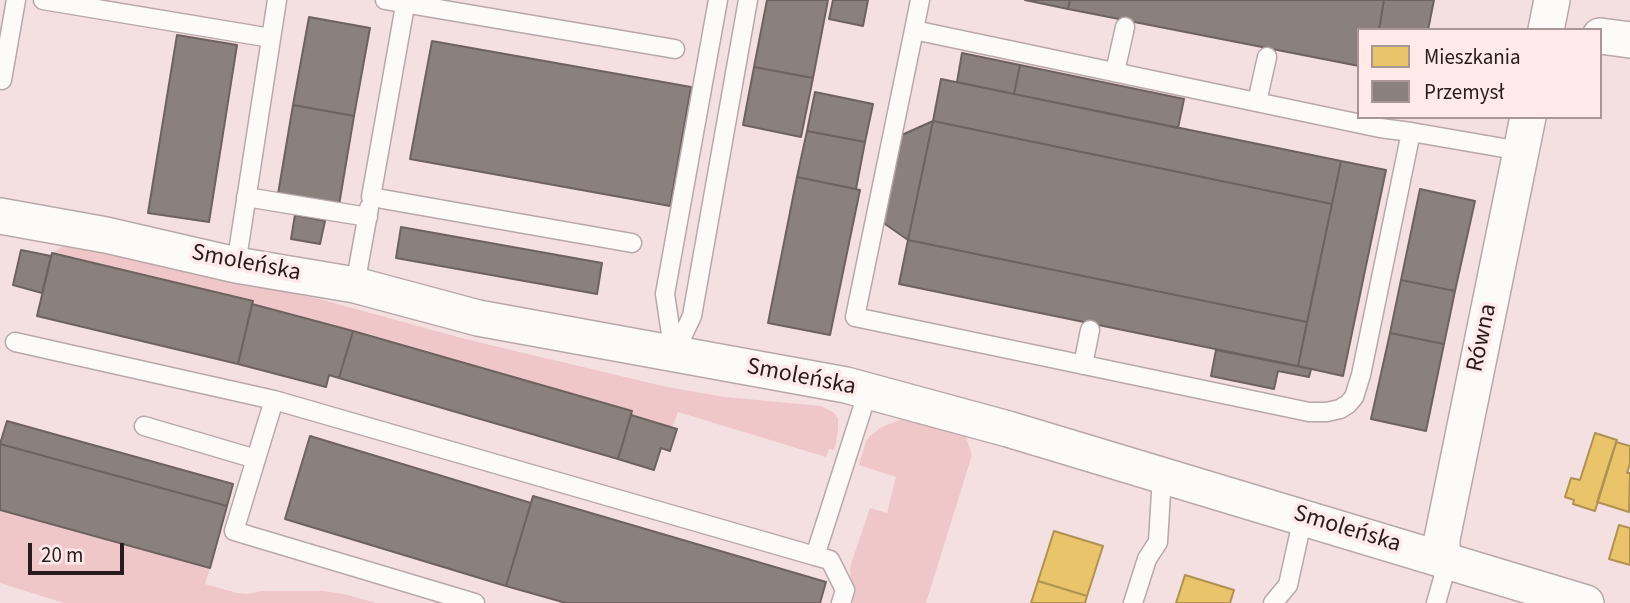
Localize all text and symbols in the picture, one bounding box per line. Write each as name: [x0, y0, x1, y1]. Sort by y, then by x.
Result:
legend: [1357, 28, 1602, 119]
text: Mieszkania: [1424, 42, 1521, 72]
text: Przemysł: [1424, 77, 1505, 107]
street label: Smoleńska: [189, 239, 303, 289]
street label: Równa: [1462, 301, 1504, 375]
street label: Smoleńska: [744, 353, 858, 403]
street label: Smoleńska: [1290, 500, 1404, 560]
scale bar: [32, 530, 128, 574]
text: 20 m: [41, 540, 83, 570]

